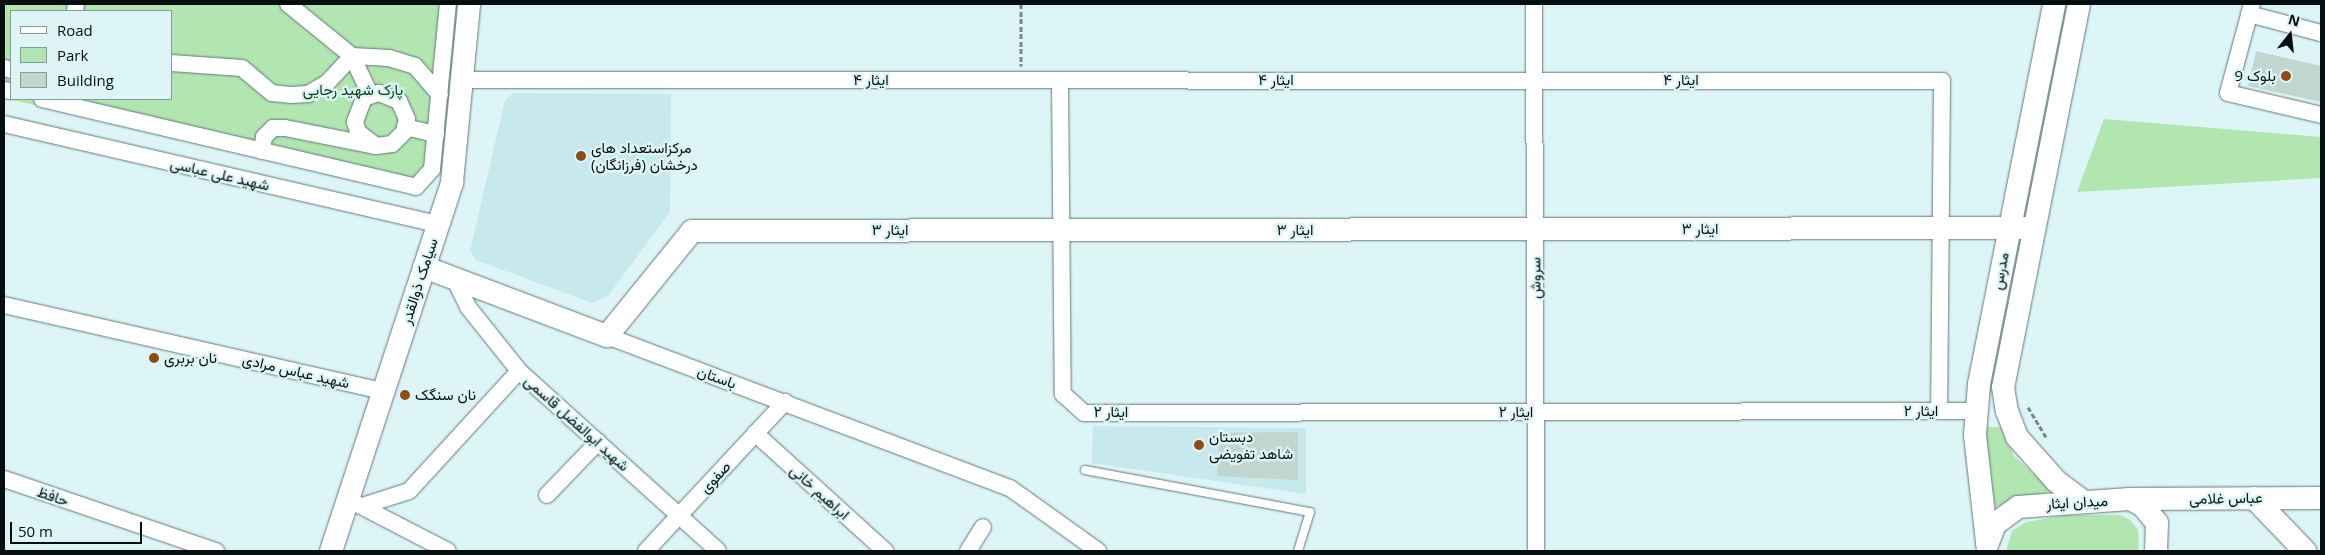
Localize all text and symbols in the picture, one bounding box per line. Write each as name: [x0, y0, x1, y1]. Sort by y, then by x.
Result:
text: N: [2286, 9, 2302, 31]
legend: [10, 10, 172, 100]
north arrow: [2265, 10, 2315, 60]
text: Road: [57, 20, 93, 40]
text: Park: [57, 45, 88, 65]
place label: بلوک 9: [2235, 67, 2276, 85]
text: Building: [57, 70, 114, 90]
marker: بلوک 9: [2280, 70, 2292, 82]
street label: ایثار ۴: [853, 71, 889, 89]
street label: ایثار ۴: [1258, 71, 1294, 89]
street label: ایثار ۴: [1663, 71, 1699, 89]
park label: پارک شهید رجایی: [303, 81, 403, 99]
place label: مرکزاستعداد های درخشان (فرزانگان): [591, 138, 698, 173]
marker: مرکزاستعداد های درخشان (فرزانگان): [575, 150, 587, 162]
street label: شهید علی عباسی: [169, 154, 271, 194]
street label: ایثار ۳: [1682, 220, 1718, 238]
street label: ایثار ۳: [872, 221, 908, 239]
street label: ایثار ۳: [1277, 221, 1313, 239]
street label: سیامک ذوالقدر: [397, 236, 441, 326]
street label: مدرس: [1988, 251, 2012, 291]
street label: سروش: [1526, 257, 1544, 299]
place label: نان بربری: [164, 349, 217, 367]
street label: شهید عباس مرادی: [241, 350, 351, 392]
marker: نان بربری: [148, 352, 160, 364]
street label: باستان: [695, 362, 739, 392]
street label: شهید ابوالفضل قاسمی: [521, 371, 633, 475]
place label: نان سنگک: [415, 386, 476, 404]
marker: نان سنگک: [399, 389, 411, 401]
street label: ایثار ۲: [1904, 402, 1938, 420]
street label: ایثار ۲: [1094, 403, 1128, 421]
street label: ایثار ۲: [1499, 403, 1533, 421]
place label: دبستان شاهد تفویضی: [1209, 427, 1293, 462]
marker: دبستان شاهد تفویضی: [1193, 439, 1205, 451]
street label: صفوی: [696, 457, 734, 497]
street label: ابراهیم خانی: [787, 461, 853, 523]
street label: حافظ: [35, 482, 71, 510]
street label: عباس غلامی: [2189, 488, 2263, 508]
street label: میدان ایثار: [2046, 491, 2108, 513]
scale bar: [12, 512, 145, 544]
text: 50 m: [18, 521, 53, 541]

